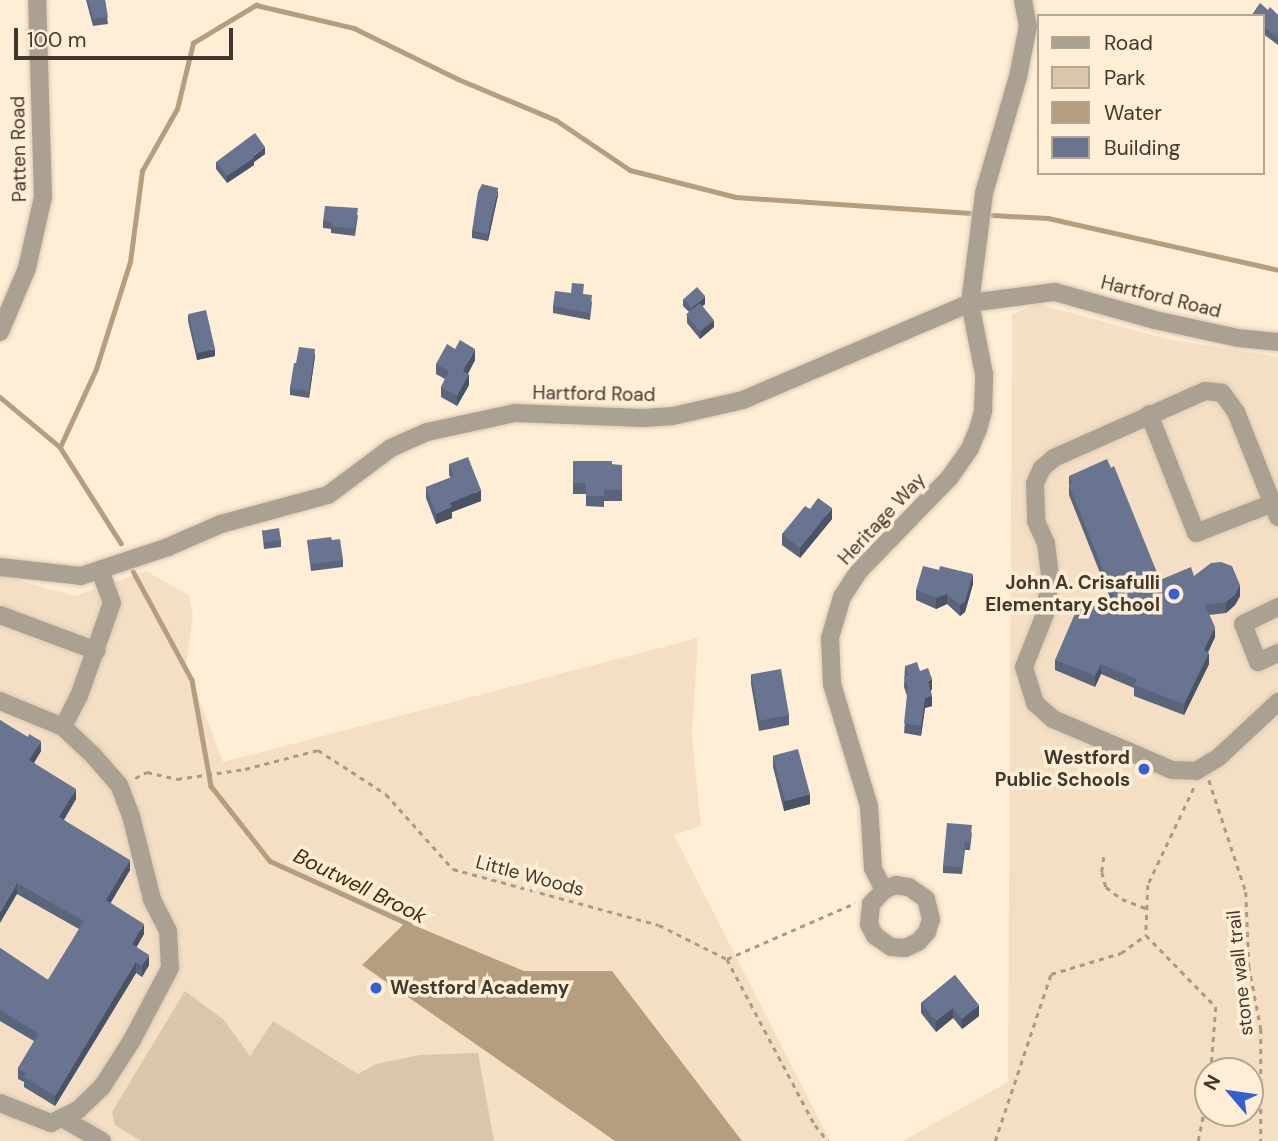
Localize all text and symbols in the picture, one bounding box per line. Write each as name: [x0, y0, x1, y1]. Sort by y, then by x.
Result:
scale bar: [18, 14, 236, 58]
legend: [1036, 14, 1264, 175]
text: 100 m: [27, 26, 87, 54]
text: Road: [1104, 29, 1153, 57]
text: Park: [1104, 64, 1145, 92]
street label: Patten Road: [7, 96, 31, 202]
text: Water: [1104, 99, 1162, 127]
text: Building: [1104, 134, 1180, 162]
street label: Hartford Road: [1099, 271, 1223, 323]
street label: Hartford Road: [532, 382, 656, 406]
street label: Heritage Way: [834, 468, 930, 570]
place label: John A. Crisafulli Elementary School: [985, 572, 1160, 616]
marker: John A. Crisafulli Elementary School: [1166, 586, 1182, 602]
place label: Westford Public Schools: [995, 747, 1130, 791]
marker: Westford Public Schools: [1136, 761, 1152, 777]
water label: Boutwell Brook: [290, 843, 430, 929]
street label: Little Woods: [473, 851, 587, 901]
street label: stone wall trail: [1222, 909, 1258, 1037]
place label: Westford Academy: [390, 977, 569, 999]
marker: Westford Academy: [368, 980, 384, 996]
north arrow: [1194, 1057, 1264, 1127]
text: N: [1198, 1070, 1226, 1095]

